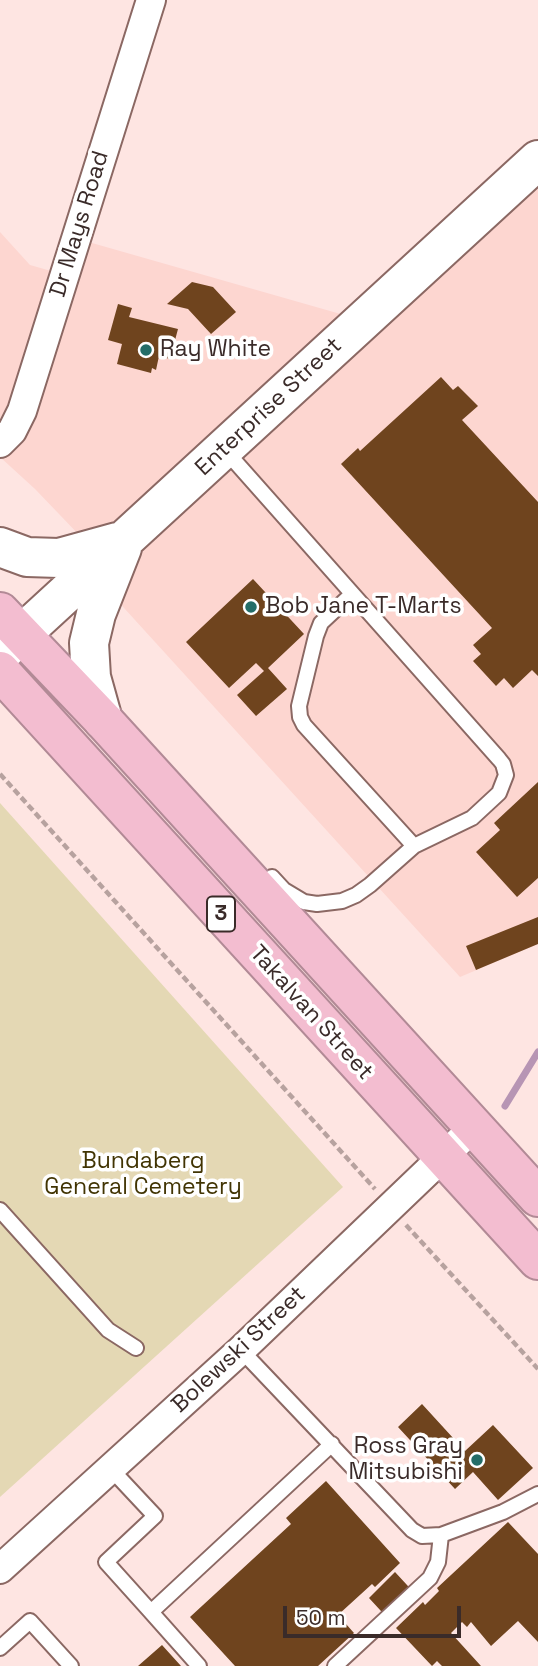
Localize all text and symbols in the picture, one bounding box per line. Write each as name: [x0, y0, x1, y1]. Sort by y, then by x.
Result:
street label: Dr Mays Road: [45, 148, 115, 300]
street label: Enterprise Street: [190, 332, 348, 482]
place label: Ray White: [160, 336, 271, 364]
marker: Ray White: [138, 342, 154, 358]
place label: Bob Jane T-Marts: [265, 593, 462, 621]
marker: Bob Jane T-Marts: [243, 599, 259, 615]
road number: 3: [207, 897, 235, 932]
street label: Takalvan Street: [243, 940, 379, 1086]
park label: Bundaberg General Cemetery: [44, 1148, 242, 1202]
street label: Bolewski Street: [166, 1281, 312, 1419]
place label: Ross Gray Mitsubishi: [348, 1433, 463, 1487]
marker: Ross Gray Mitsubishi: [469, 1452, 485, 1468]
scale bar: [286, 1592, 464, 1636]
text: 50 m: [296, 1604, 346, 1631]

